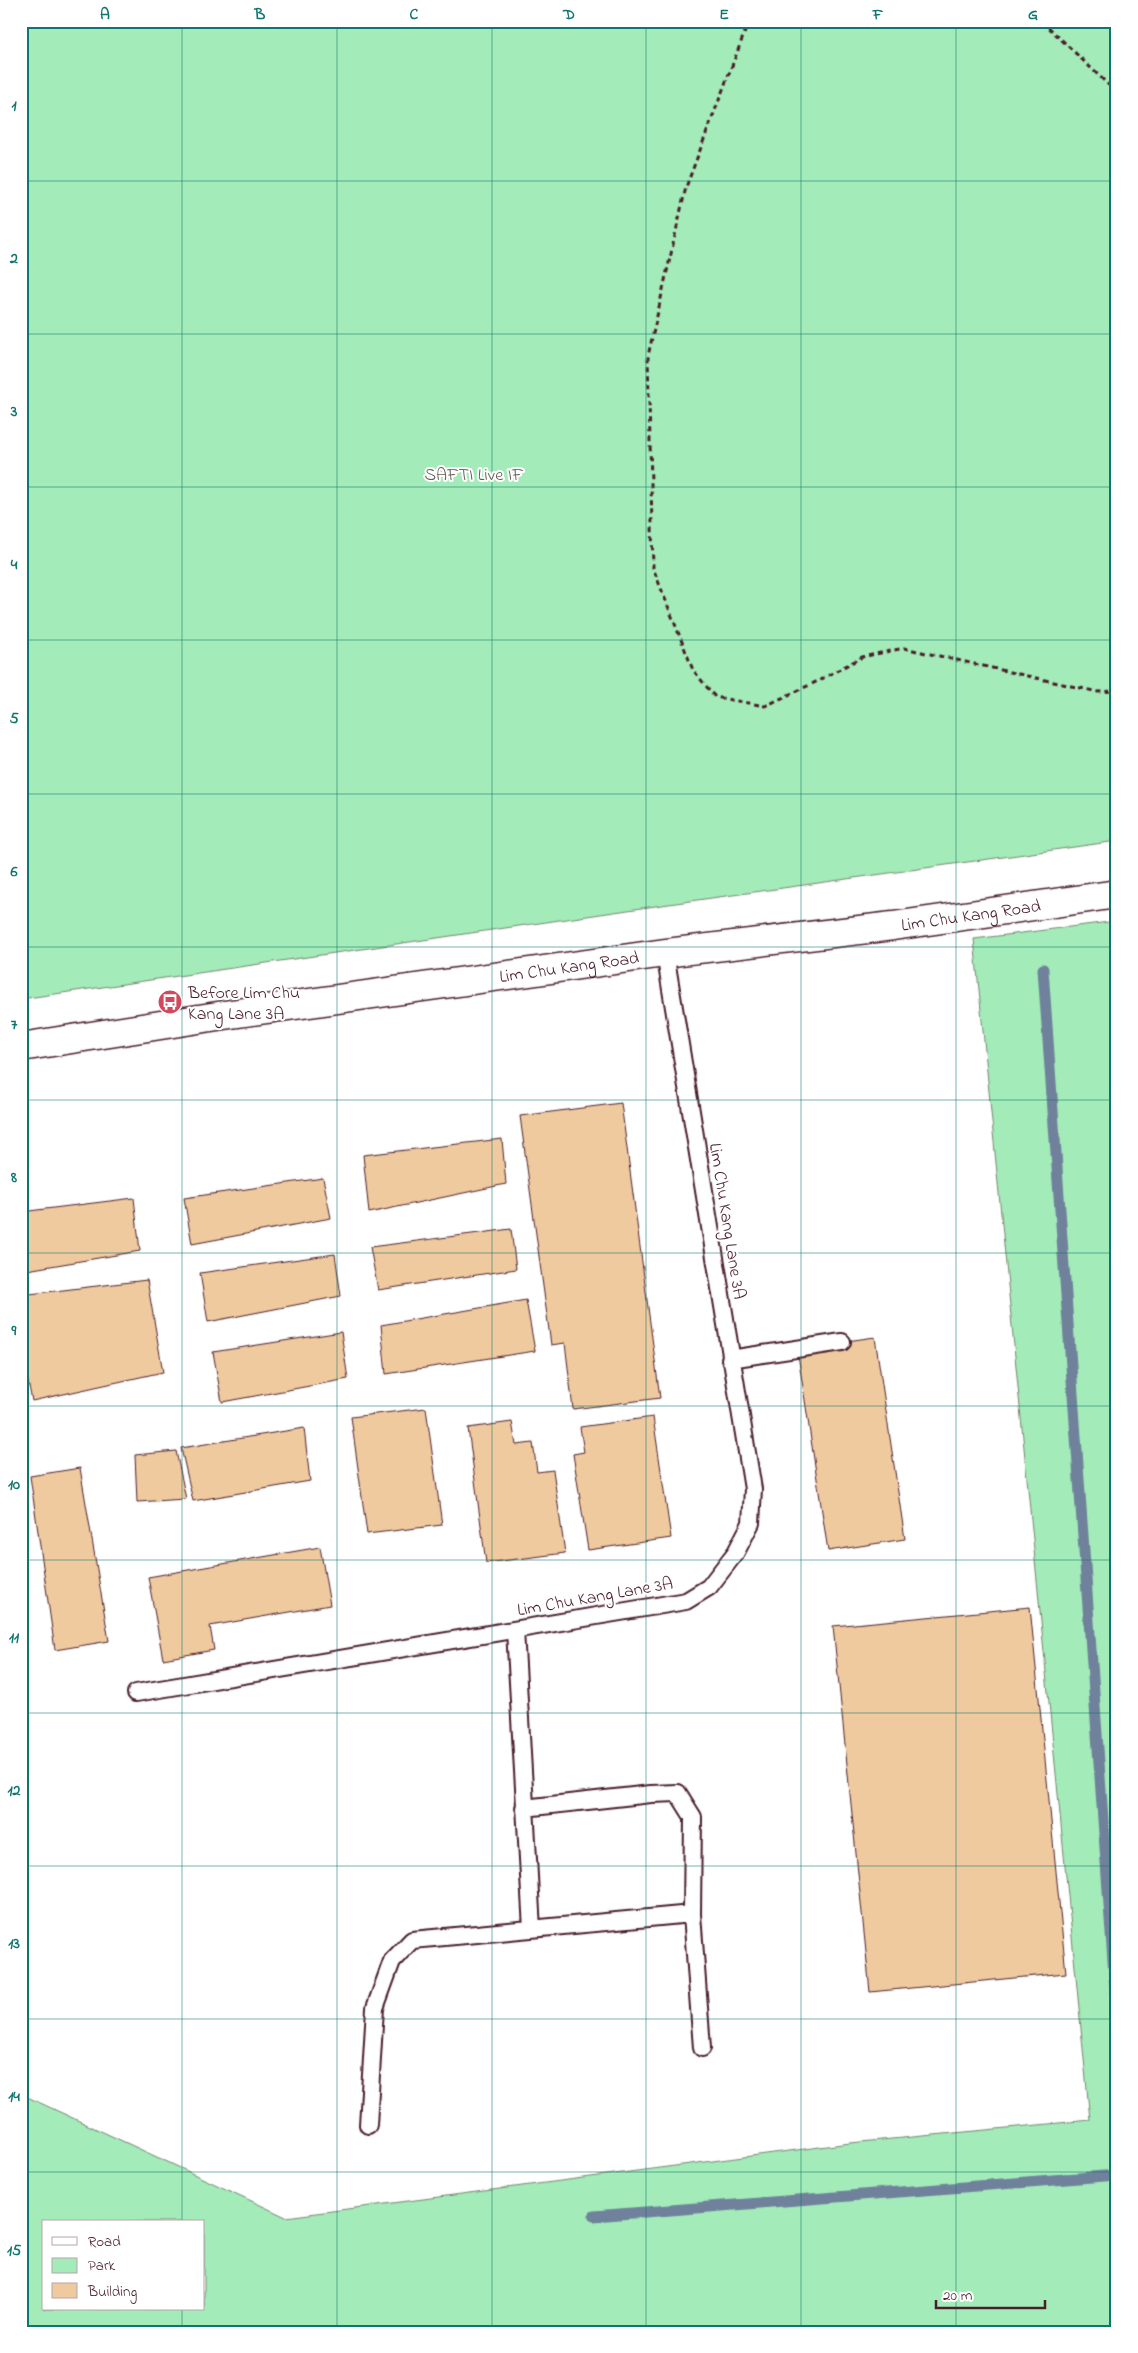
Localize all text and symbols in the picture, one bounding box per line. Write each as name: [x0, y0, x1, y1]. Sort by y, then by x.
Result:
text: A: [100, 3, 110, 27]
text: B: [254, 3, 266, 27]
text: C: [410, 3, 419, 27]
text: D: [562, 3, 575, 27]
text: E: [719, 3, 729, 27]
text: F: [872, 3, 884, 27]
text: G: [1028, 3, 1038, 27]
text: 1: [11, 94, 17, 118]
text: 2: [9, 247, 18, 271]
text: 3: [10, 400, 18, 424]
park label: SAFTI Live IF: [424, 463, 524, 489]
text: 4: [10, 553, 18, 577]
text: 5: [9, 707, 19, 731]
text: 6: [9, 860, 18, 884]
street label: Lim Chu Kang Road: [900, 894, 1043, 940]
street label: Lim Chu Kang Road: [498, 946, 641, 991]
place label: Before Lim Chu Kang Lane 3A: [187, 981, 300, 1029]
bus stop icon: Before Lim Chu Kang Lane 3A: [157, 989, 183, 1015]
text: 7: [11, 1013, 18, 1037]
street label: Lim Chu Kang Lane 3A: [700, 1141, 751, 1301]
text: 8: [10, 1166, 17, 1190]
text: 9: [11, 1319, 17, 1343]
text: 10: [8, 1473, 20, 1497]
street label: Lim Chu Kang Lane 3A: [515, 1571, 675, 1625]
text: 11: [9, 1626, 20, 1650]
text: 12: [7, 1779, 21, 1803]
text: 13: [8, 1932, 20, 1956]
text: 14: [8, 2085, 20, 2109]
legend: [42, 2220, 205, 2310]
text: Road: [88, 2231, 121, 2253]
text: 15: [7, 2239, 22, 2263]
text: Park: [88, 2255, 116, 2277]
scale bar: [936, 2278, 1044, 2310]
text: Building: [87, 2281, 137, 2304]
text: 20 m: [943, 2285, 973, 2307]

